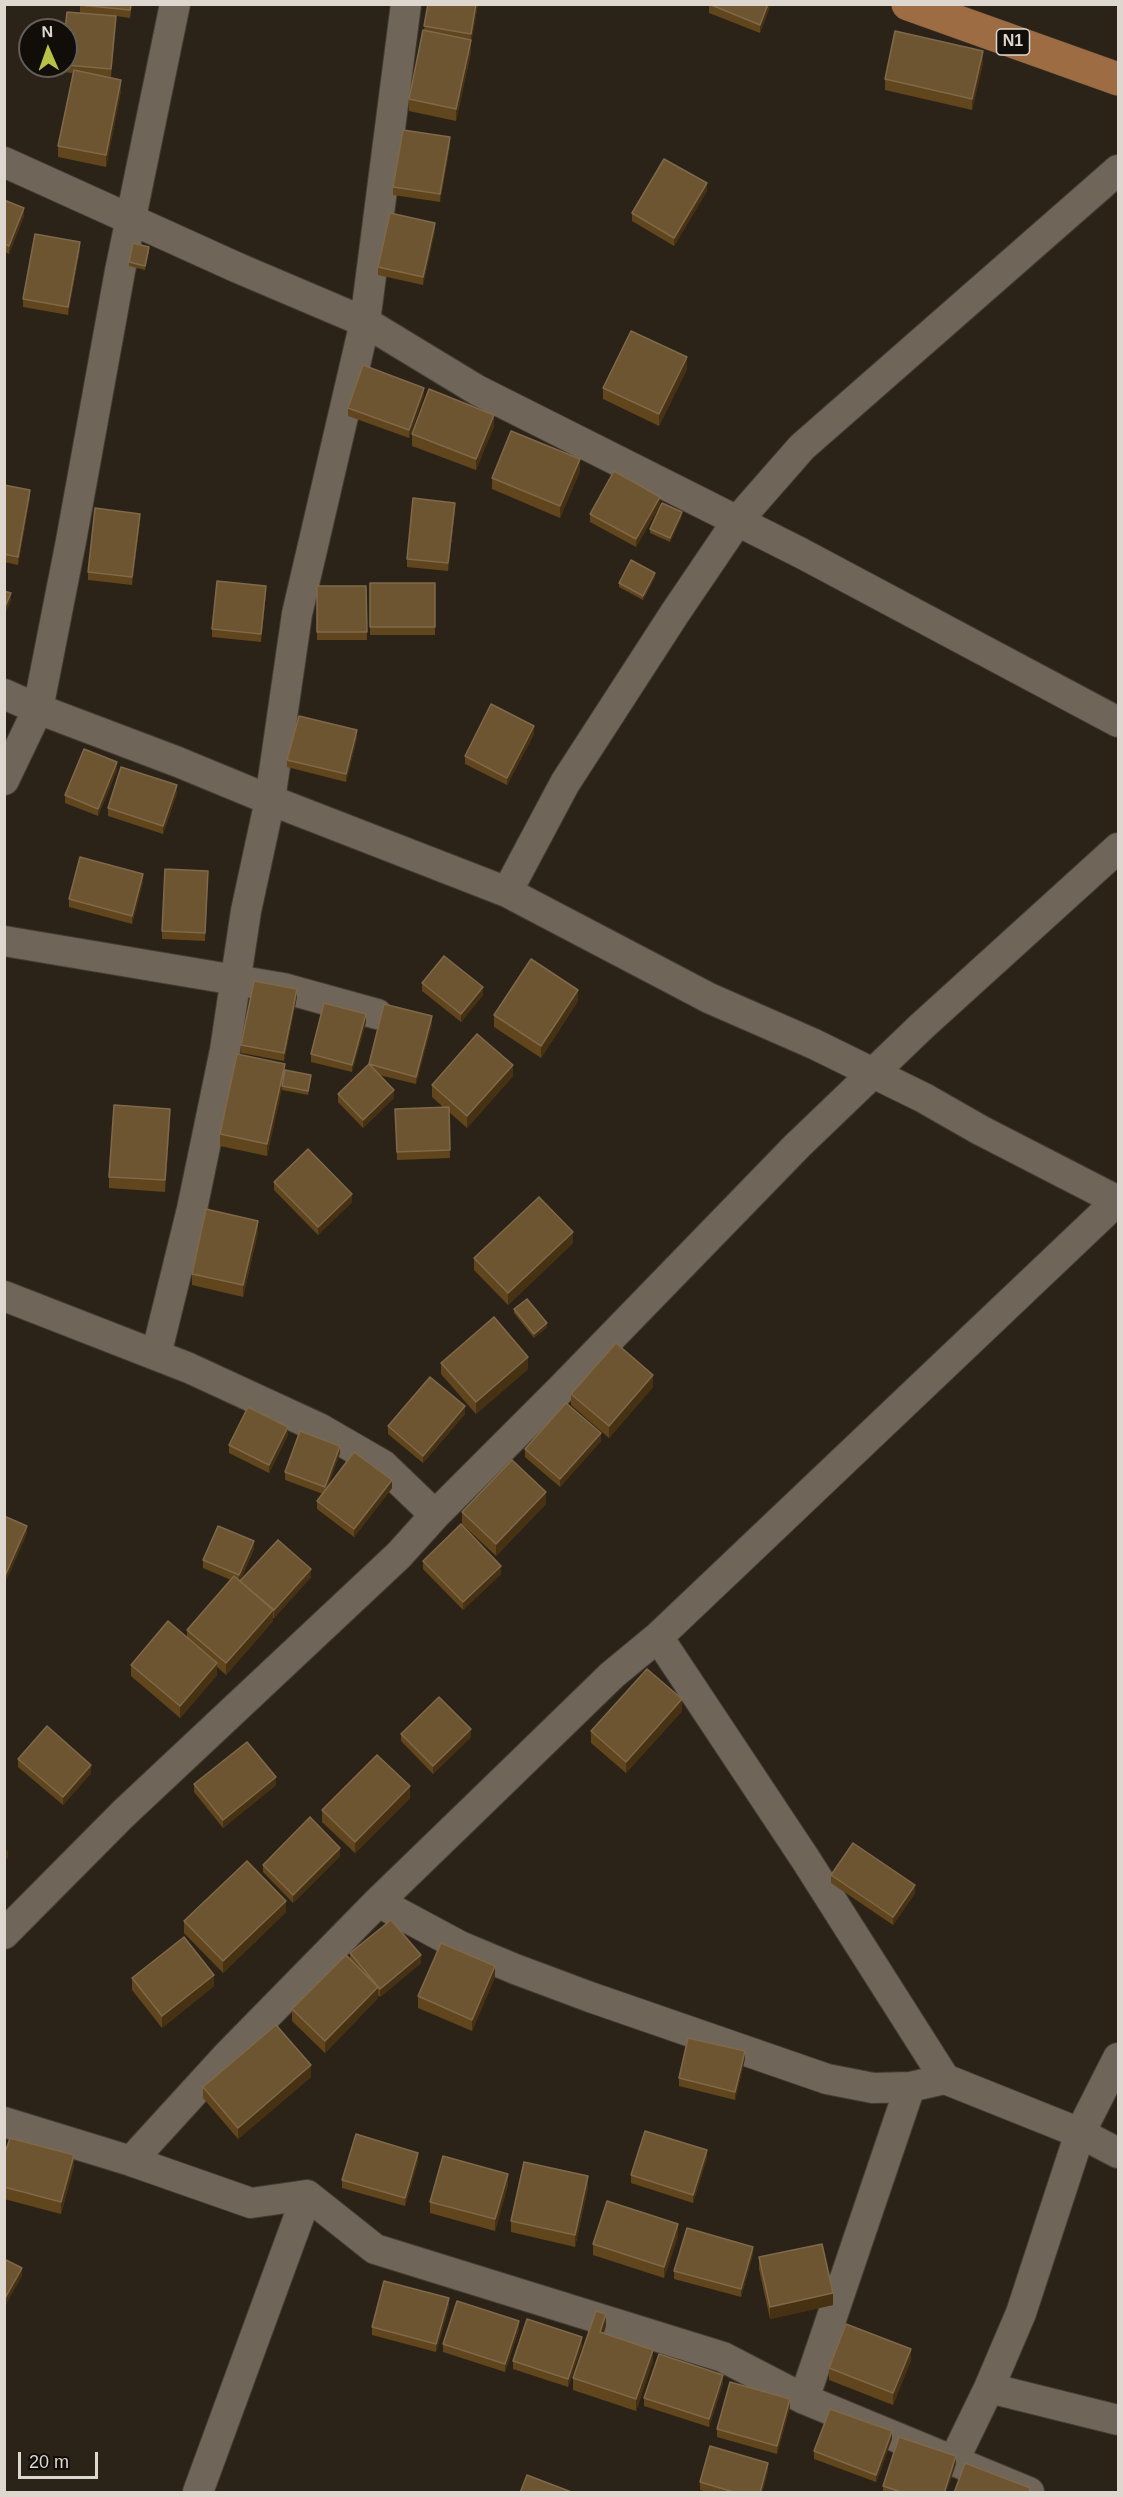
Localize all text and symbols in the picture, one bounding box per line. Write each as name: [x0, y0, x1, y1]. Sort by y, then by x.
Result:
north arrow: [18, 18, 78, 78]
text: N: [41, 23, 53, 40]
road number: N1: [996, 29, 1030, 55]
scale bar: [21, 2440, 100, 2478]
text: 20 m: [29, 2452, 69, 2472]

